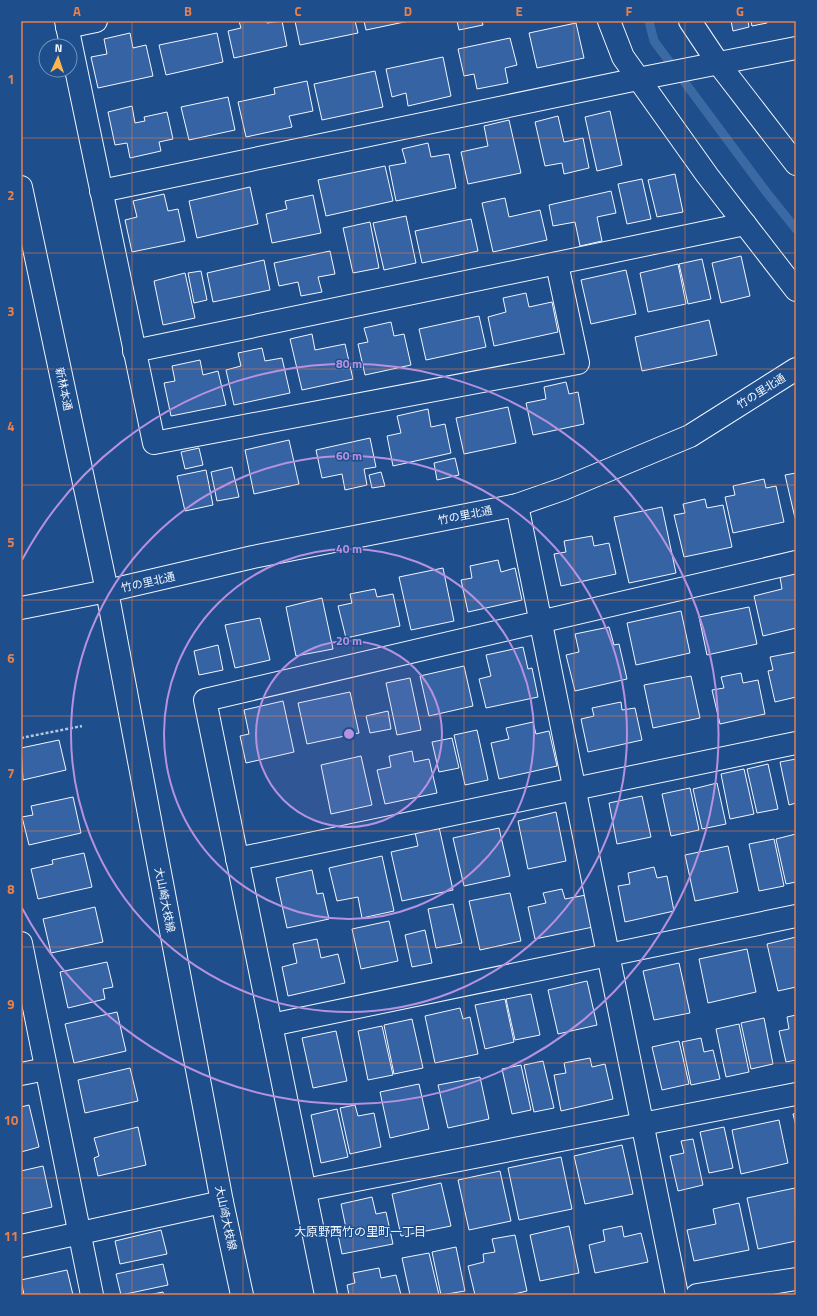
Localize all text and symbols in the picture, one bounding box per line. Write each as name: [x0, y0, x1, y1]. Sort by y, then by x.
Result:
text: A: [73, 1, 81, 21]
text: B: [184, 1, 192, 21]
text: C: [294, 1, 302, 21]
text: D: [404, 1, 412, 21]
text: E: [515, 1, 523, 21]
text: F: [626, 1, 633, 21]
text: G: [736, 1, 744, 21]
north arrow: [38, 38, 78, 78]
text: N: [54, 40, 63, 56]
text: 1: [7, 69, 15, 89]
text: 2: [7, 185, 15, 205]
text: 3: [7, 301, 15, 321]
text: 80 m: [336, 354, 362, 373]
street label: 新林本通: [52, 366, 76, 412]
street label: 竹の里北通: [733, 370, 789, 412]
text: 4: [7, 416, 15, 436]
text: 60 m: [336, 446, 362, 465]
street label: 竹の里北通: [436, 502, 494, 528]
text: 5: [7, 532, 15, 552]
text: 40 m: [336, 539, 362, 558]
street label: 竹の里北通: [119, 568, 177, 596]
text: 20 m: [336, 631, 362, 650]
text: 6: [7, 648, 15, 668]
centre of rings: [342, 727, 356, 741]
text: 7: [7, 763, 15, 783]
street label: 大山崎大枝線: [151, 866, 179, 934]
text: 8: [7, 879, 15, 899]
text: 9: [7, 994, 15, 1014]
text: 10: [4, 1110, 18, 1130]
street label: 大山崎大枝線: [211, 1184, 241, 1252]
district label: 大原野西竹の里町一丁目: [294, 1222, 426, 1241]
text: 11: [4, 1226, 18, 1246]

